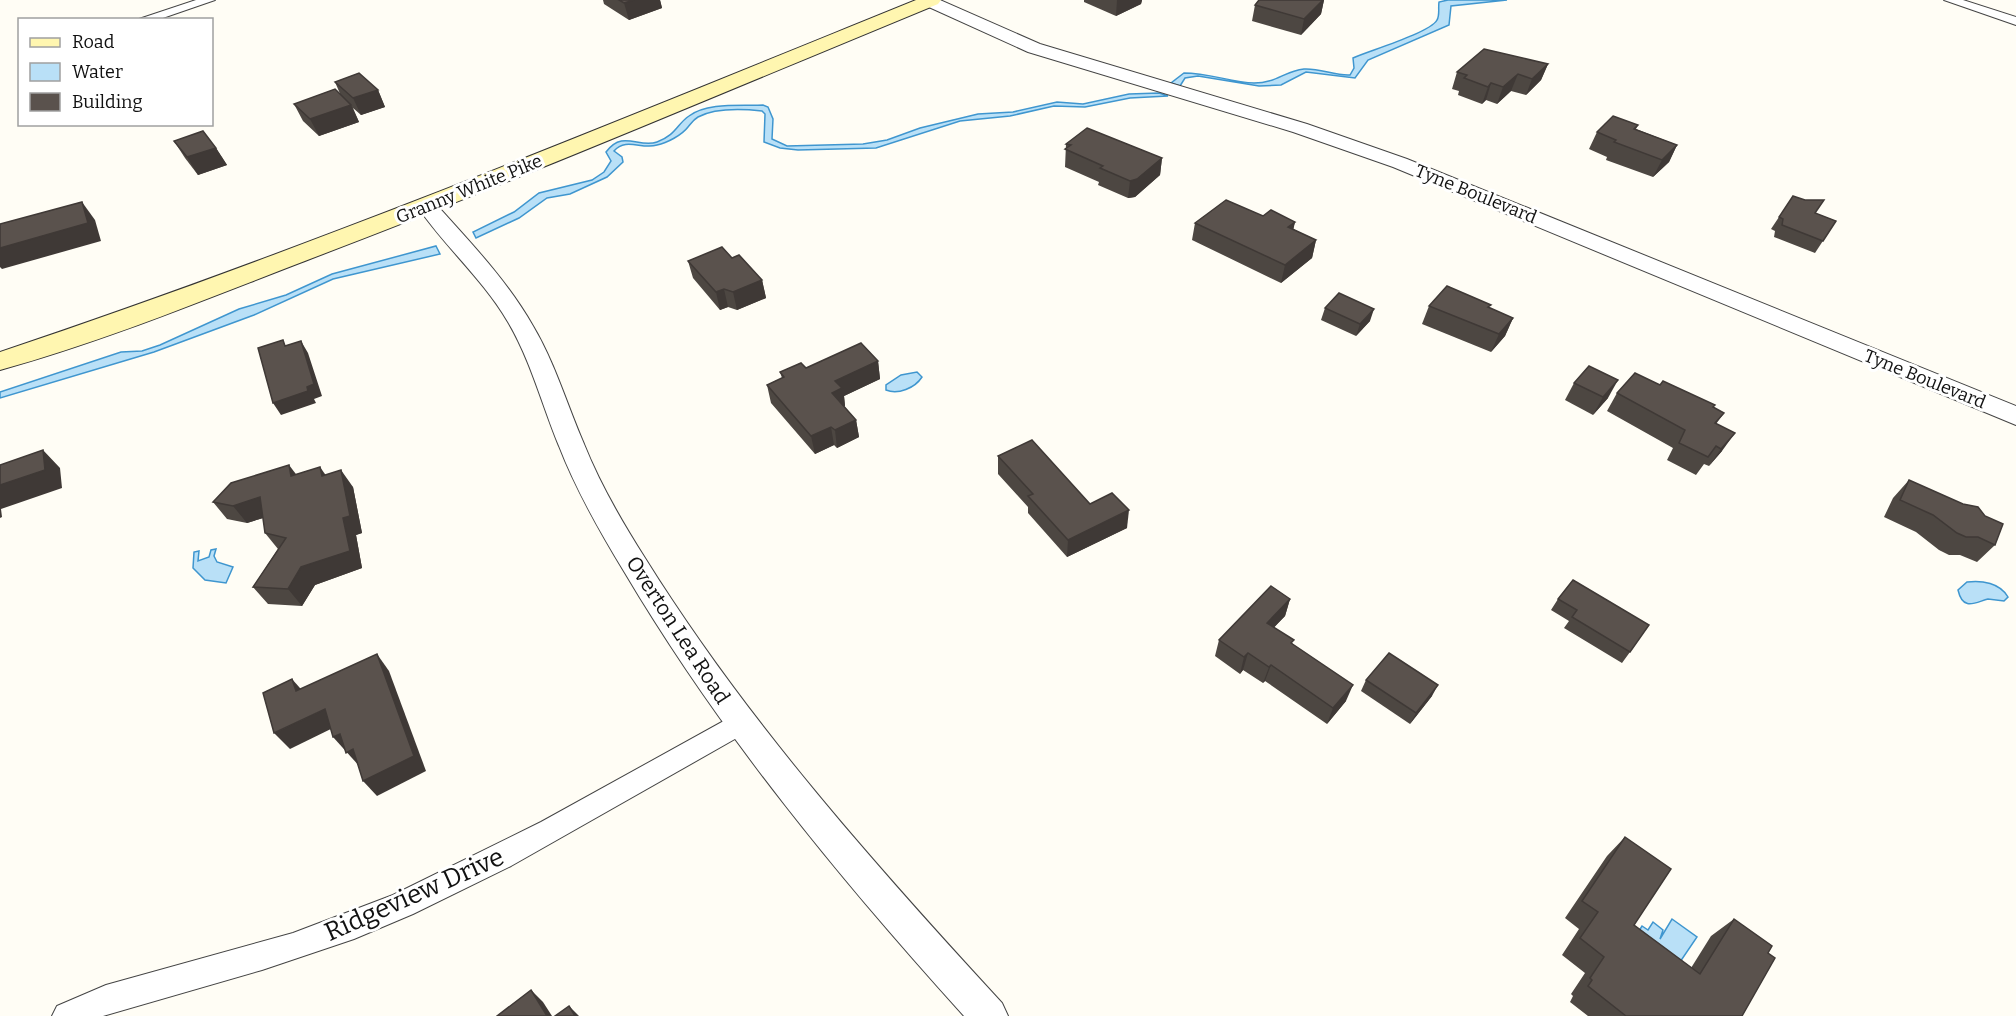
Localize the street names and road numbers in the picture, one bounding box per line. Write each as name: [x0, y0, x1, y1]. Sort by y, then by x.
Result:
street label: Granny White Pike: [393, 150, 545, 228]
street label: Tyne Boulevard: [1412, 160, 1540, 229]
street label: Tyne Boulevard: [1861, 345, 1989, 414]
street label: Overton Lea Road: [620, 551, 736, 709]
street label: Ridgeview Drive: [320, 841, 509, 948]

